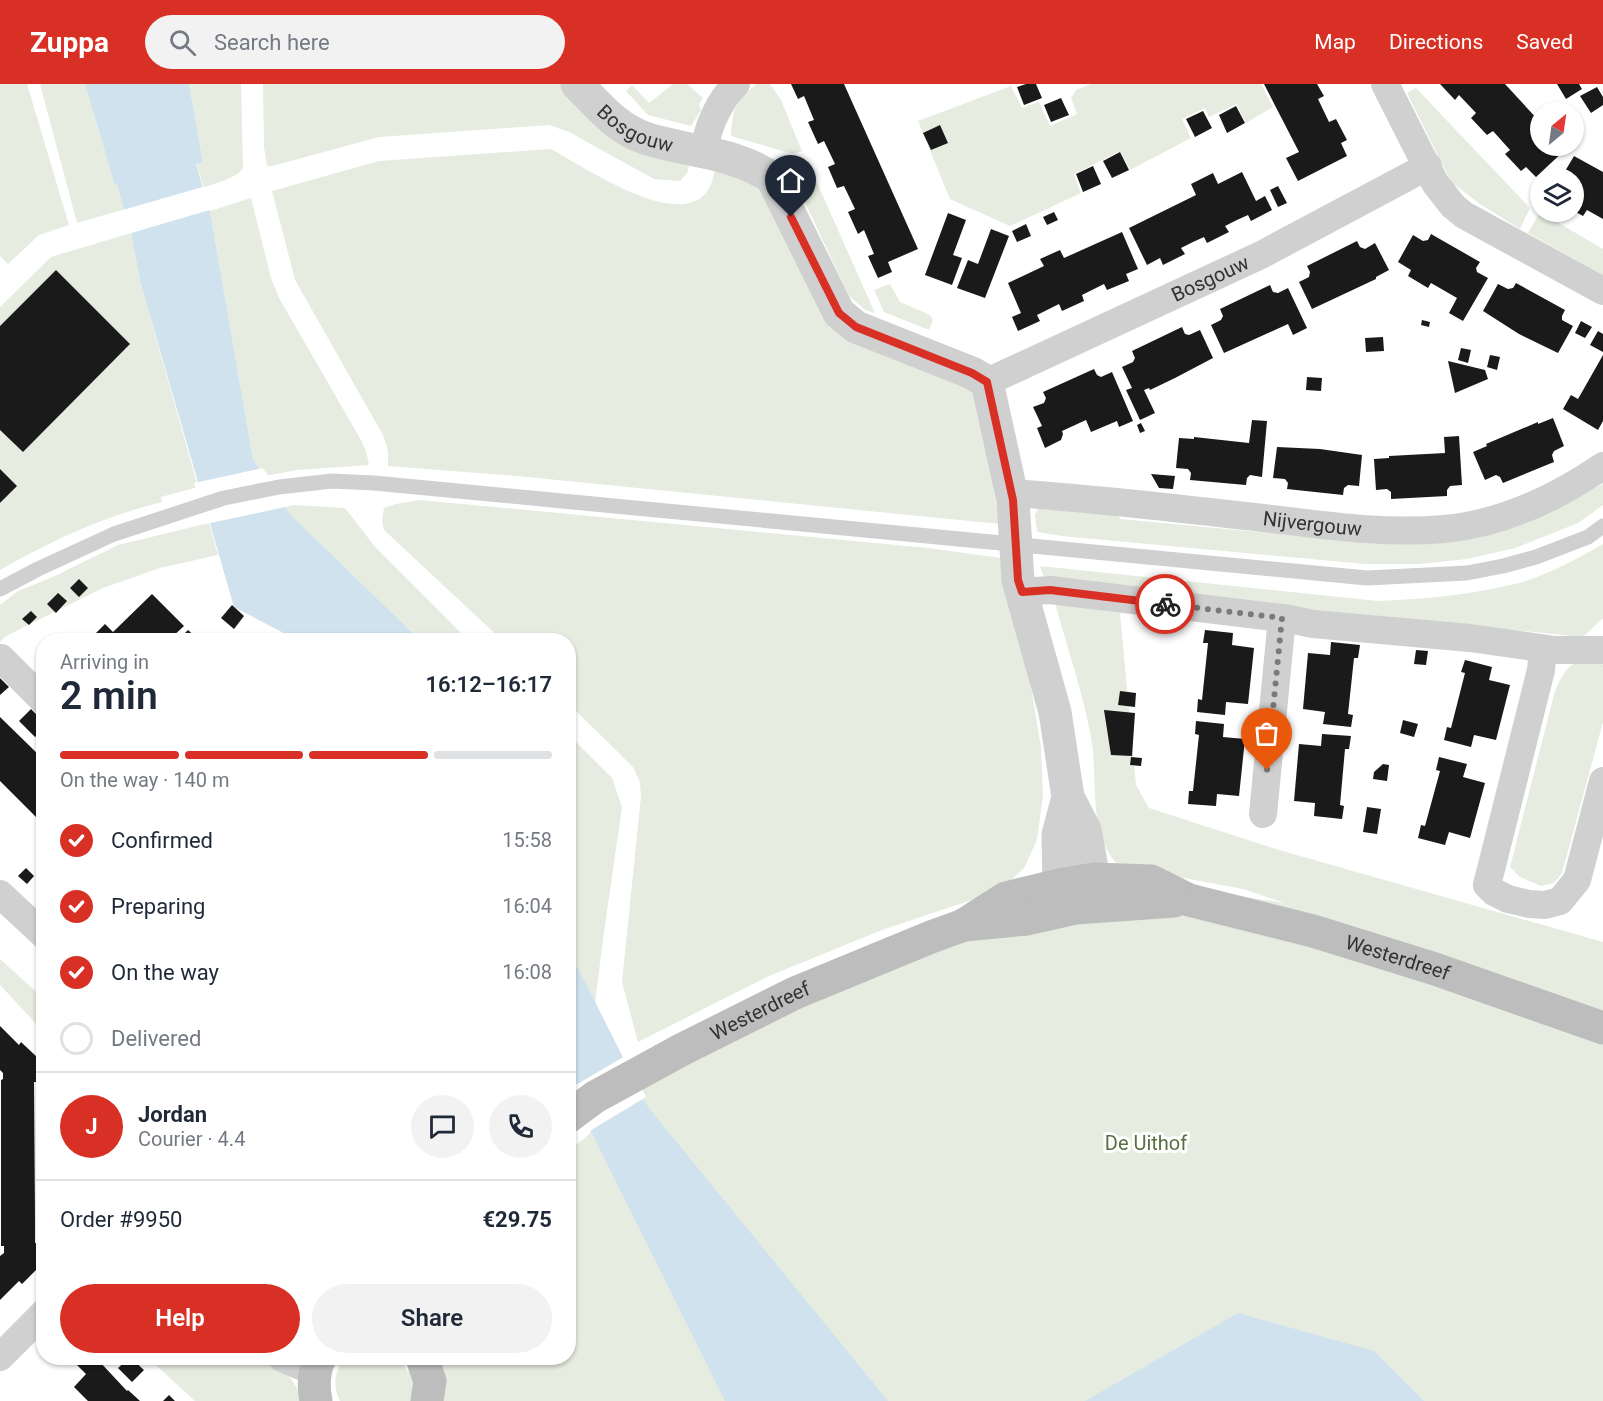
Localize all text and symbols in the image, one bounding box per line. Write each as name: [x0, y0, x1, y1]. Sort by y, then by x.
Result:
search box: [145, 15, 565, 69]
text: Zuppa: [30, 26, 109, 59]
icon: search: [166, 26, 199, 59]
text: Search here: [214, 30, 330, 55]
text: Map: [1314, 30, 1356, 54]
text: Directions: [1389, 30, 1483, 54]
text: Saved: [1516, 30, 1573, 54]
street label: Bosgouw: [592, 99, 676, 157]
north arrow: [1530, 102, 1584, 156]
map controls: [1530, 102, 1584, 222]
pin: [765, 155, 816, 217]
icon: home: [774, 164, 807, 197]
button: layers: [1530, 168, 1584, 222]
street label: Bosgouw: [1168, 250, 1253, 307]
street label: Nijvergouw: [1262, 506, 1363, 541]
courier: [1135, 574, 1195, 634]
icon: bike: [1149, 588, 1182, 621]
text: Arriving in: [60, 650, 149, 674]
text: 16:12–16:17: [425, 672, 552, 697]
text: 2 min: [60, 673, 158, 719]
pin: [1241, 708, 1292, 770]
icon: bag: [1250, 717, 1283, 750]
text: On the way · 140 m: [60, 768, 229, 792]
icon: check: [60, 824, 93, 857]
text: Confirmed: [111, 828, 213, 853]
text: 15:58: [502, 828, 552, 852]
icon: check: [60, 890, 93, 923]
text: Preparing: [111, 894, 205, 919]
text: 16:04: [502, 894, 552, 918]
street label: Westerdreef: [1342, 930, 1453, 985]
icon: check: [60, 956, 93, 989]
text: On the way: [111, 960, 219, 985]
text: 16:08: [502, 960, 552, 984]
street label: Westerdreef: [706, 976, 814, 1045]
text: Delivered: [111, 1026, 201, 1051]
button: chat: [411, 1095, 474, 1158]
button: phone: [489, 1095, 552, 1158]
text: Jordan: [138, 1102, 207, 1127]
text: J: [85, 1114, 98, 1139]
text: Courier · 4.4: [138, 1127, 245, 1151]
park label: De Uithof: [1105, 1131, 1187, 1155]
text: Order #9950: [60, 1207, 182, 1232]
text: €29.75: [483, 1207, 552, 1232]
button: Help: [60, 1284, 300, 1353]
button: Share: [312, 1284, 552, 1353]

